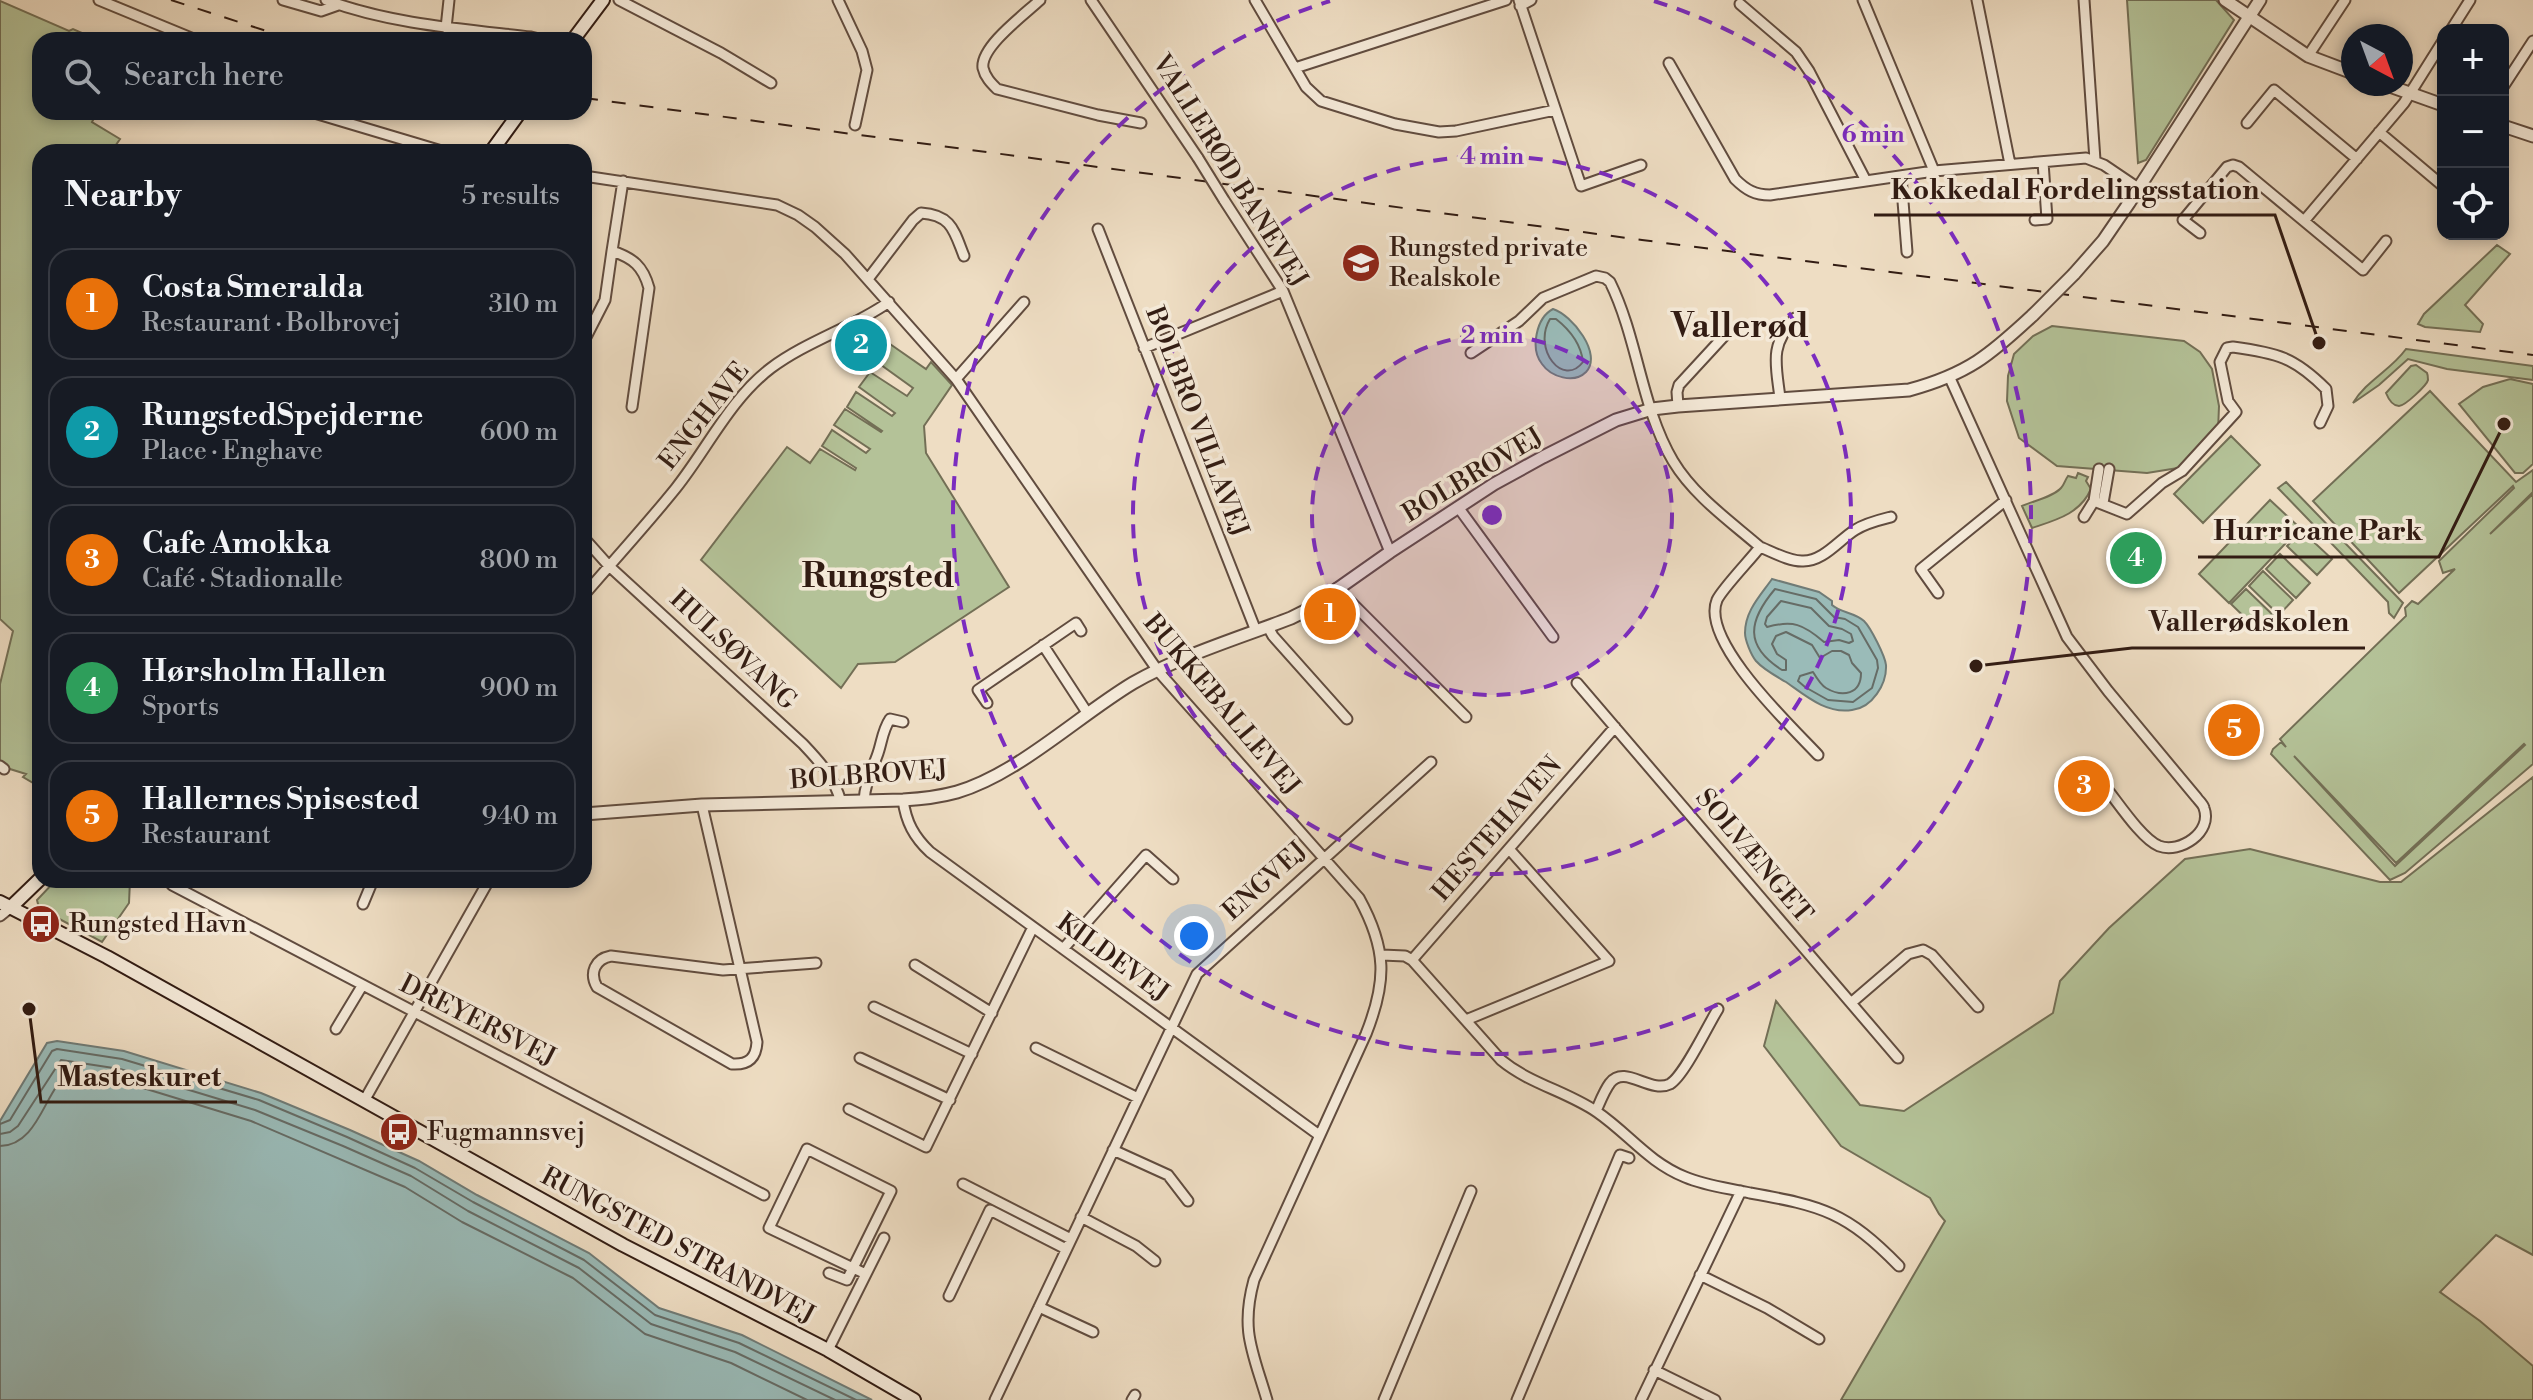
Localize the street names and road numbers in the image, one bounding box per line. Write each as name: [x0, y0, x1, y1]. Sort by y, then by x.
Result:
street label: VALLERØD BANEVEJ: [1145, 48, 1315, 294]
street label: BOLBRO VILLAVEJ: [1138, 301, 1256, 542]
street label: ENGHAVE: [652, 356, 756, 476]
street label: BOLBROVEJ: [1396, 420, 1549, 530]
street label: HULSØVANG: [663, 583, 803, 717]
street label: BUKKEBALLEVEJ: [1136, 607, 1307, 802]
street label: HESTEHAVEN: [1425, 750, 1569, 908]
street label: BOLBROVEJ: [788, 754, 949, 797]
street label: SOLVÆNGET: [1689, 782, 1819, 930]
street label: ENGVEJ: [1216, 835, 1314, 927]
street label: KILDEVEJ: [1050, 906, 1176, 1010]
street label: DREYERSVEJ: [394, 968, 562, 1074]
street label: RUNGSTED STRANDVEJ: [536, 1160, 820, 1332]

